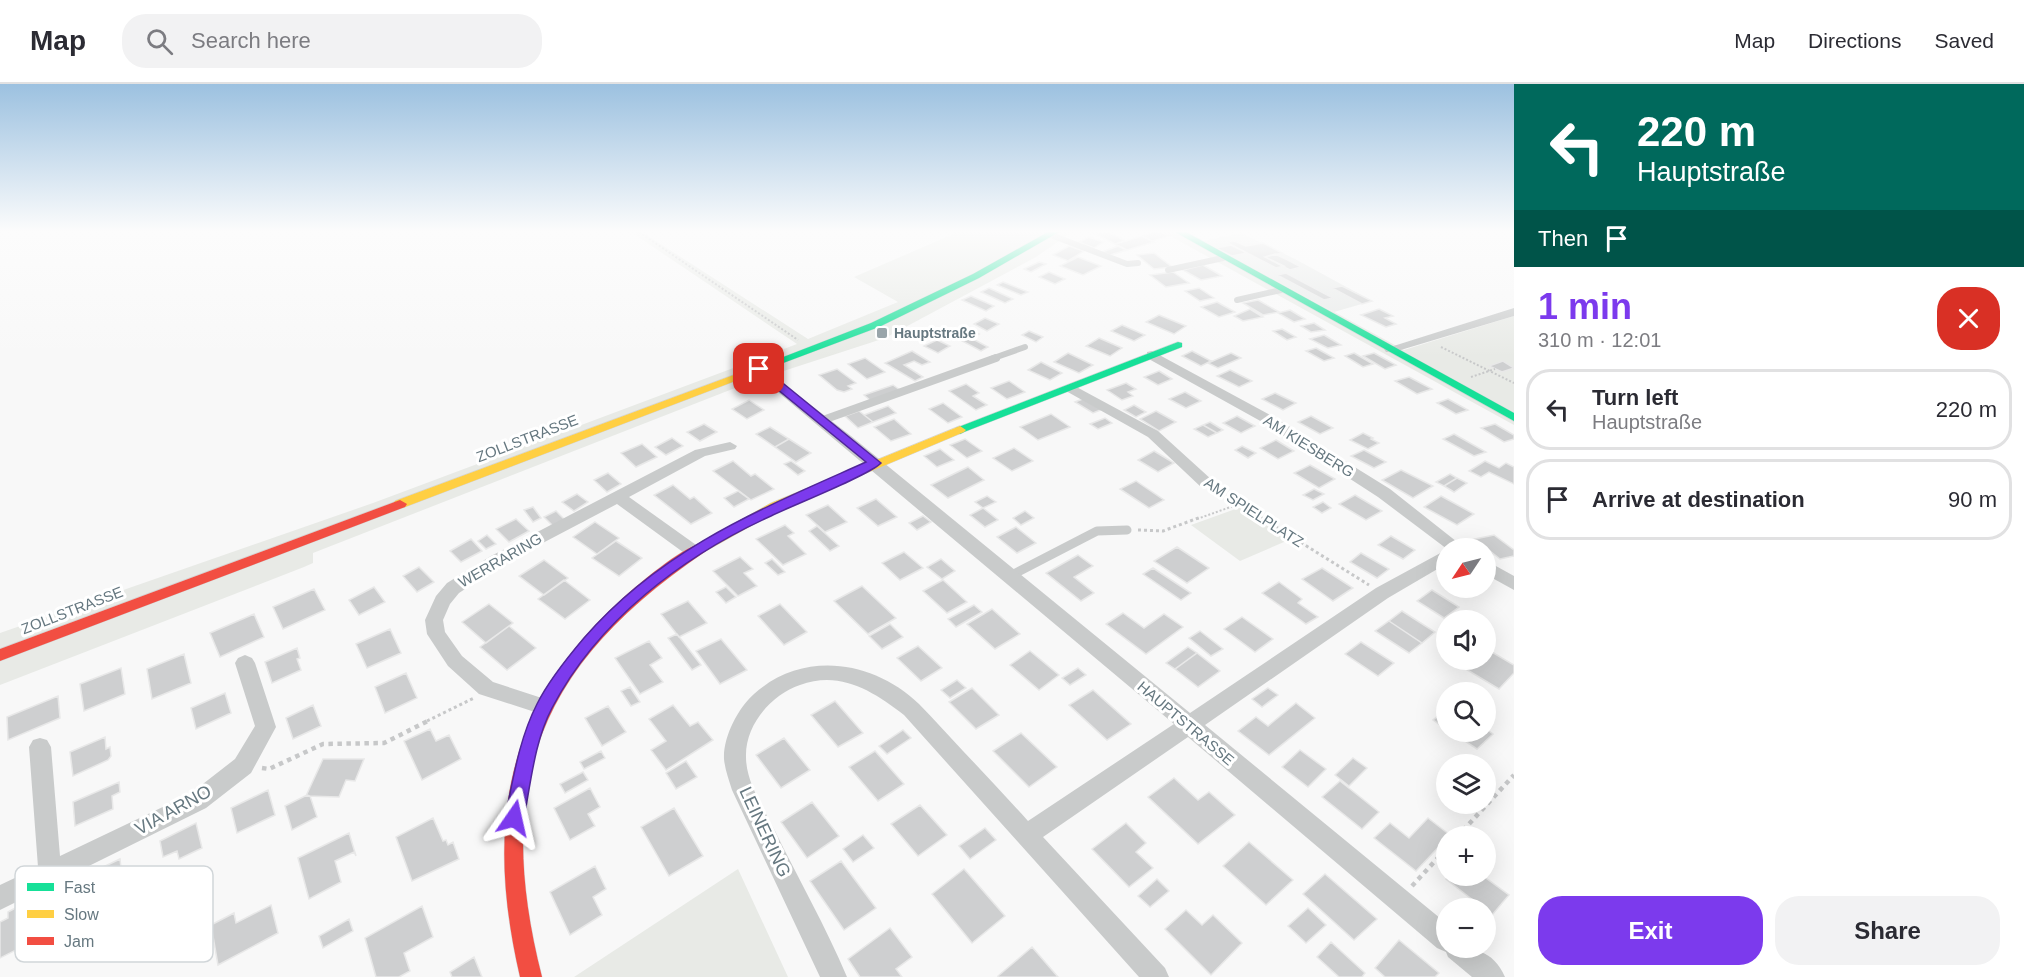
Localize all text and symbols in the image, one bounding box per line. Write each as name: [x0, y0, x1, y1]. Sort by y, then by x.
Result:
search box: [122, 14, 542, 68]
text: Map: [30, 25, 86, 56]
icon: search: [143, 25, 176, 58]
text: Search here: [191, 28, 311, 53]
text: Map: [1734, 29, 1775, 52]
text: Directions: [1808, 29, 1901, 52]
text: Saved: [1934, 29, 1994, 52]
icon: left: [1538, 108, 1616, 186]
text: 220 m: [1637, 108, 1756, 155]
text: Hauptstraße: [1637, 157, 1786, 187]
icon: arrive: [1600, 222, 1633, 255]
text: Then: [1538, 226, 1588, 251]
text: 1 min: [1538, 286, 1632, 327]
button: close: [1937, 287, 2000, 350]
place label: Hauptstraße: [894, 325, 976, 341]
marker: Hauptstraße: [875, 326, 889, 340]
text: 310 m · 12:01: [1538, 329, 1661, 351]
pin: [733, 343, 784, 394]
icon: arrive: [742, 352, 775, 385]
text: Turn left: [1592, 385, 1678, 410]
icon: left: [1541, 393, 1574, 426]
text: 220 m: [1936, 397, 1997, 422]
street label: ZOLLSTRASSE: [474, 411, 580, 465]
street label: AM KIESBERG: [1261, 411, 1357, 481]
text: Hauptstraße: [1592, 411, 1702, 433]
street label: AM SPIELPLATZ: [1201, 474, 1307, 550]
icon: arrive: [1541, 483, 1574, 516]
text: Arrive at destination: [1592, 487, 1805, 512]
text: 90 m: [1948, 487, 1997, 512]
street label: WERRARING: [455, 529, 545, 591]
north arrow: [1436, 538, 1496, 598]
map controls: [1436, 538, 1496, 958]
street label: ZOLLSTRASSE: [19, 583, 125, 637]
button: sound: [1436, 610, 1496, 670]
street label: HAUPTSTRASSE: [1134, 678, 1238, 768]
button: search: [1436, 682, 1496, 742]
button: layers: [1436, 754, 1496, 814]
street label: VIA ARNO: [131, 781, 215, 839]
street label: LEINERING: [735, 784, 795, 880]
position arrow: [482, 786, 546, 850]
button: +: [1436, 826, 1496, 886]
legend: [15, 866, 213, 962]
text: Fast: [64, 879, 96, 896]
button: Exit: [1538, 896, 1763, 965]
button: Share: [1775, 896, 2000, 965]
button: −: [1436, 898, 1496, 958]
text: Slow: [64, 906, 99, 923]
text: Jam: [64, 933, 94, 950]

